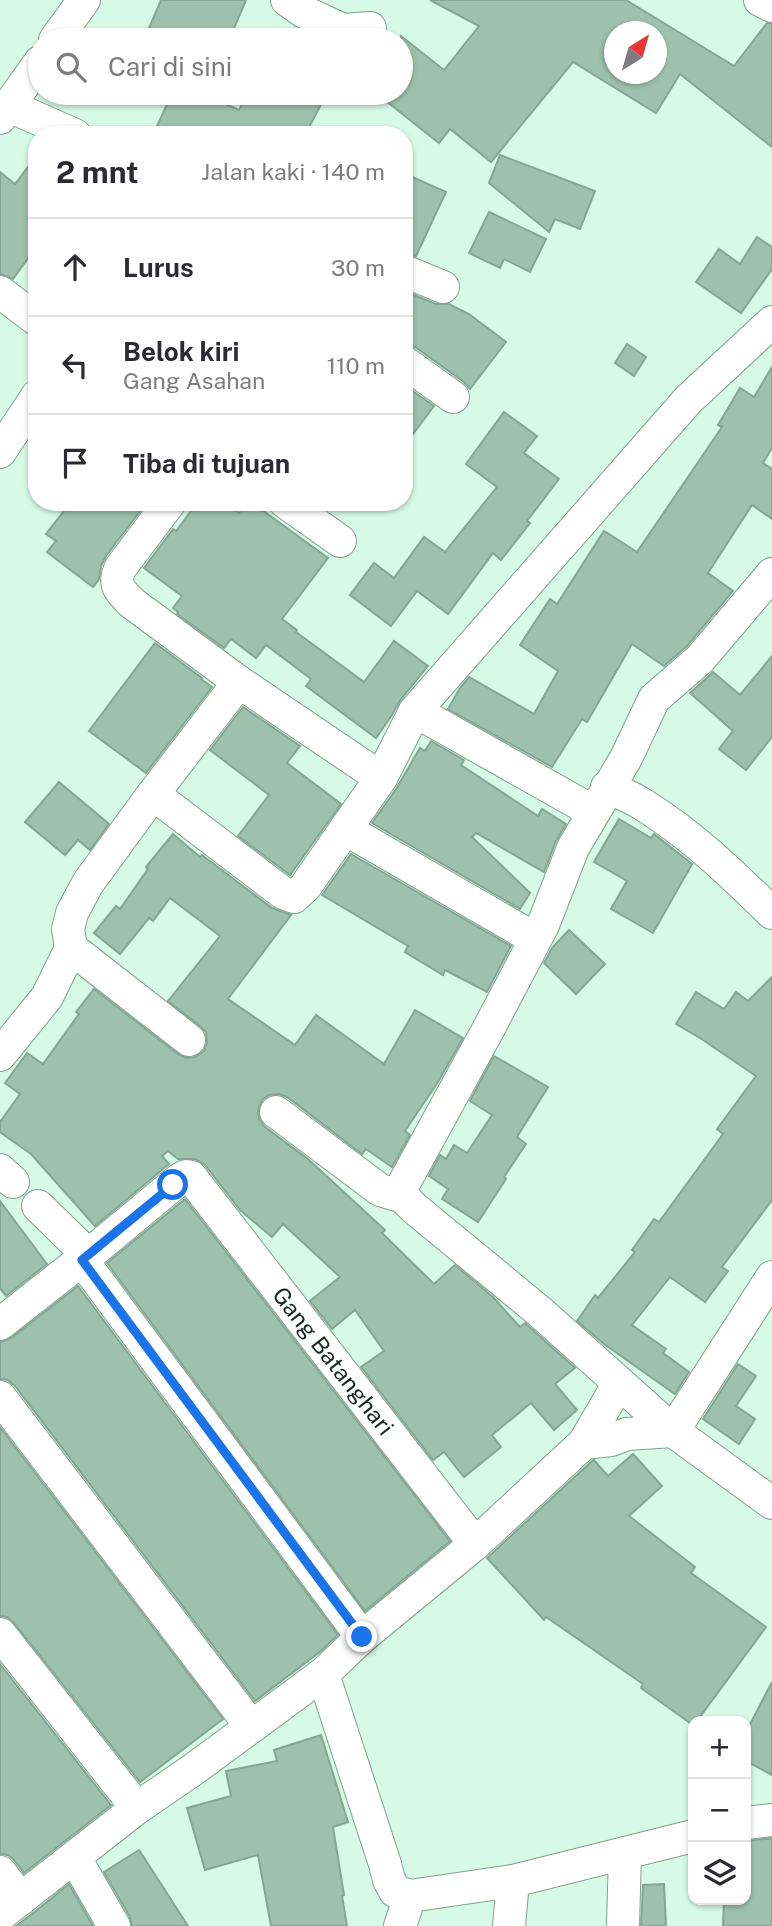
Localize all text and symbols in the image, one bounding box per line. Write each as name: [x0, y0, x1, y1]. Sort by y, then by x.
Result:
north arrow: [604, 21, 667, 84]
search box: [28, 28, 413, 105]
icon: search: [52, 48, 90, 86]
text: Cari di sini: [108, 51, 232, 82]
text: 2 mnt: [56, 154, 138, 190]
text: Jalan kaki · 140 m: [201, 158, 385, 185]
icon: ahead: [56, 248, 94, 286]
text: Lurus: [123, 252, 194, 283]
text: 30 m: [331, 254, 385, 281]
text: Belok kiri: [123, 336, 239, 367]
icon: left: [56, 346, 94, 384]
text: 110 m: [327, 352, 385, 379]
text: Gang Asahan: [123, 367, 265, 394]
icon: arrive: [56, 444, 94, 482]
text: Tiba di tujuan: [123, 448, 290, 479]
route start: [157, 1169, 188, 1200]
street label: Gang Batanghari: [267, 1281, 400, 1440]
route end: [346, 1621, 377, 1652]
map controls: [688, 1716, 751, 1905]
button: +: [688, 1716, 751, 1779]
button: −: [688, 1779, 751, 1842]
button: layers: [688, 1842, 751, 1905]

